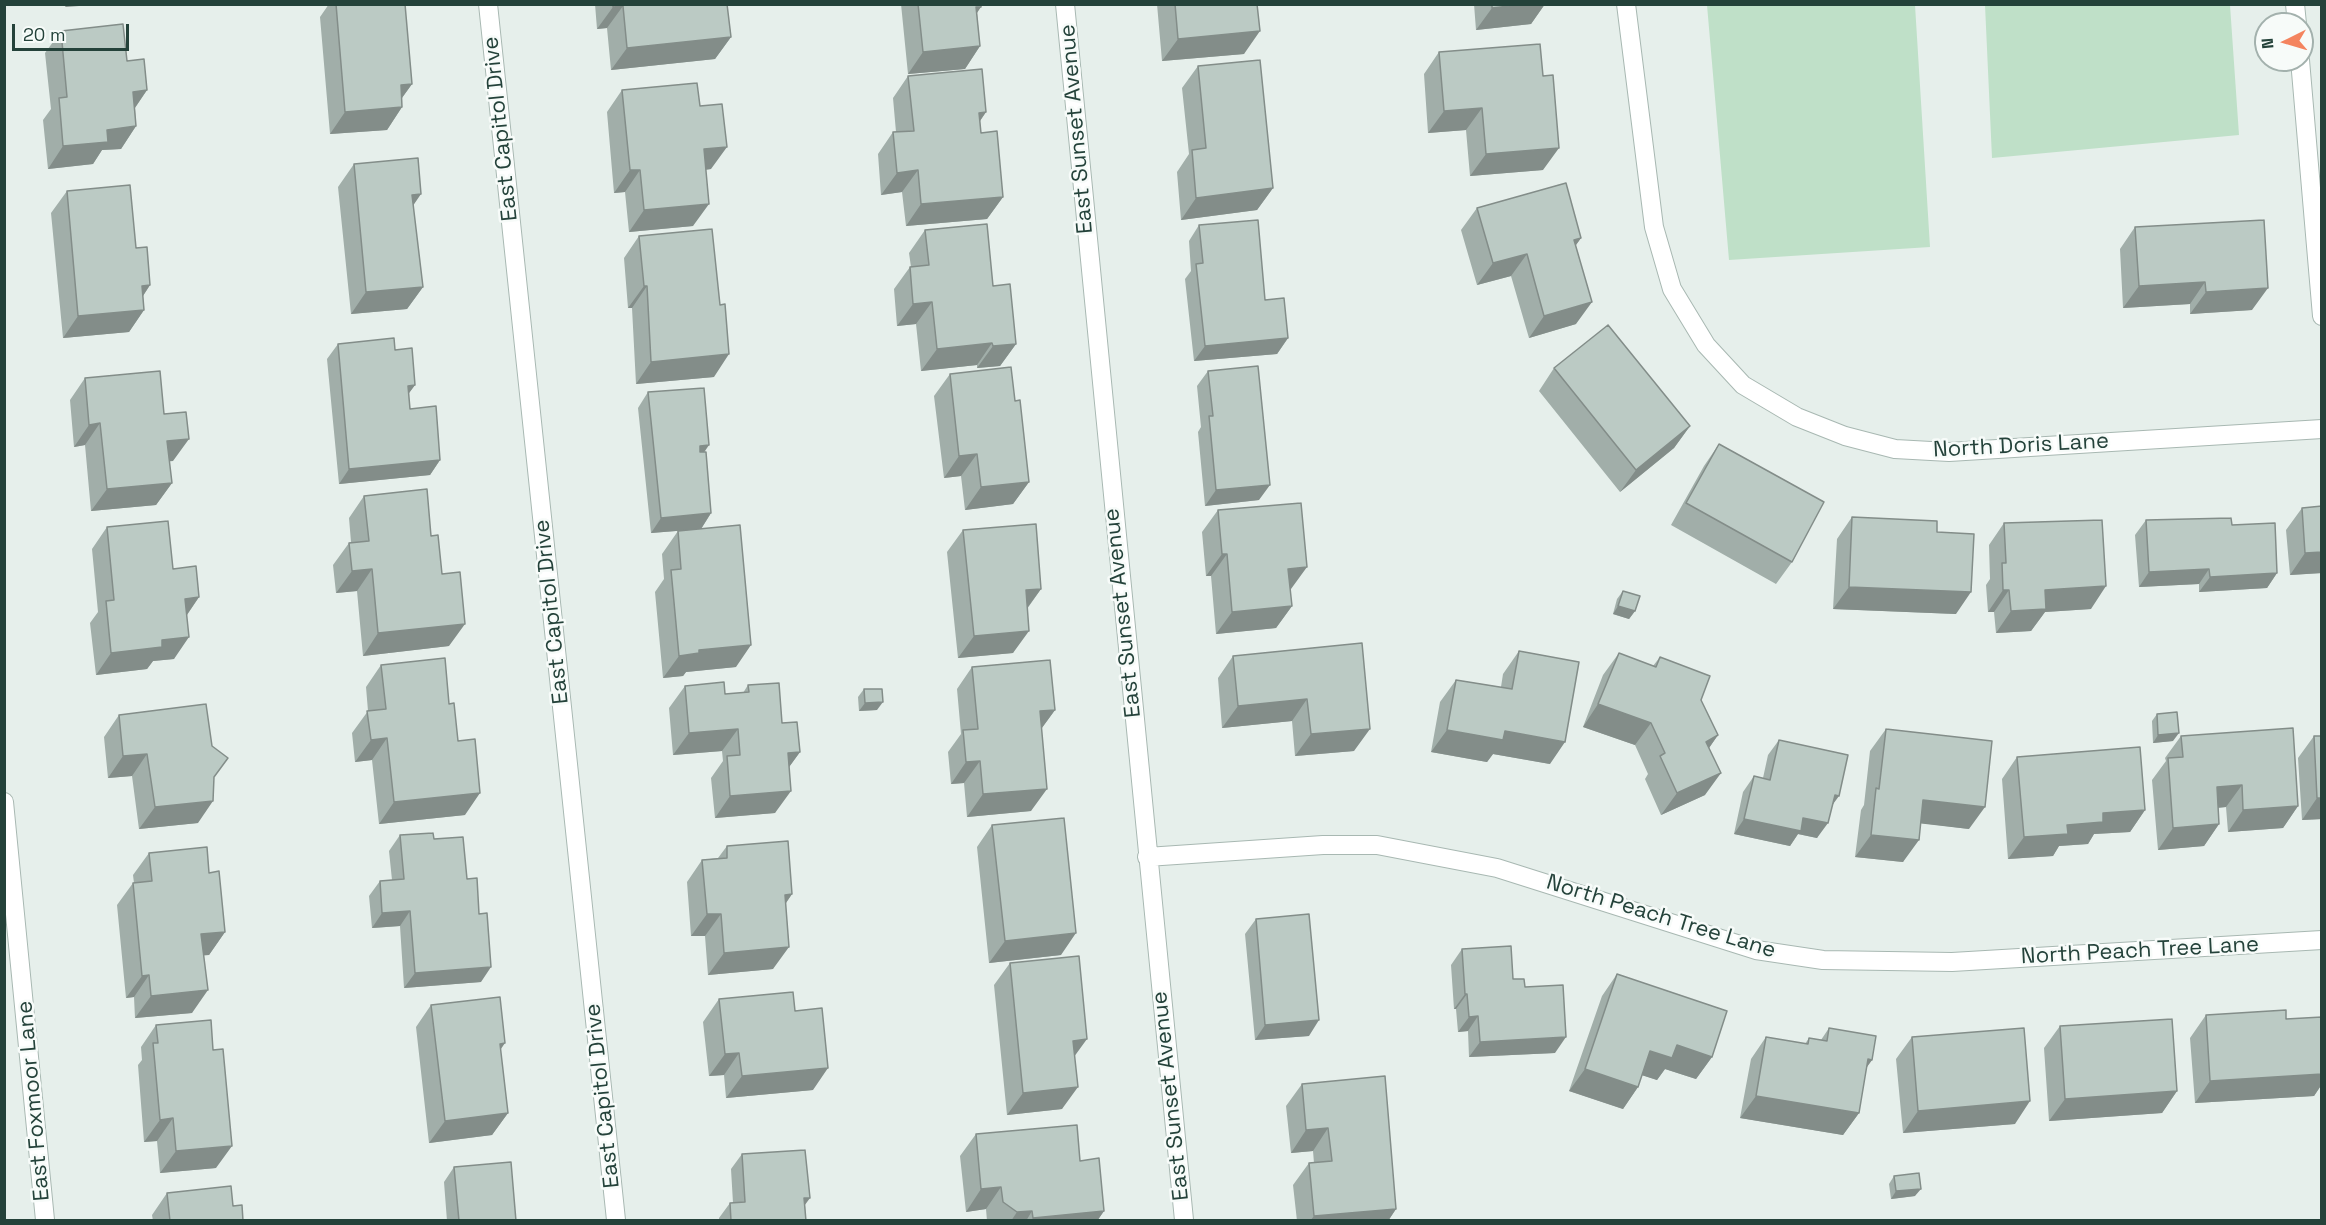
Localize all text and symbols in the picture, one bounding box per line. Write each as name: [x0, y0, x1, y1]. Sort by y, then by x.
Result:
scale bar: [15, 12, 132, 50]
north arrow: [2254, 12, 2314, 72]
text: 20 m: [23, 23, 66, 46]
street label: East Sunset Avenue: [1055, 23, 1099, 235]
street label: East Capitol Drive: [478, 35, 524, 223]
text: N: [2257, 37, 2278, 50]
street label: North Doris Lane: [1932, 428, 2110, 464]
street label: East Sunset Avenue: [1099, 507, 1147, 719]
street label: East Capitol Drive: [529, 518, 575, 706]
street label: North Peach Tree Lane: [1543, 870, 1779, 964]
street label: North Peach Tree Lane: [2020, 932, 2260, 970]
street label: East Sunset Avenue: [1147, 990, 1195, 1202]
street label: East Foxmoor Lane: [12, 1000, 56, 1202]
street label: East Capitol Drive: [580, 1002, 626, 1190]

